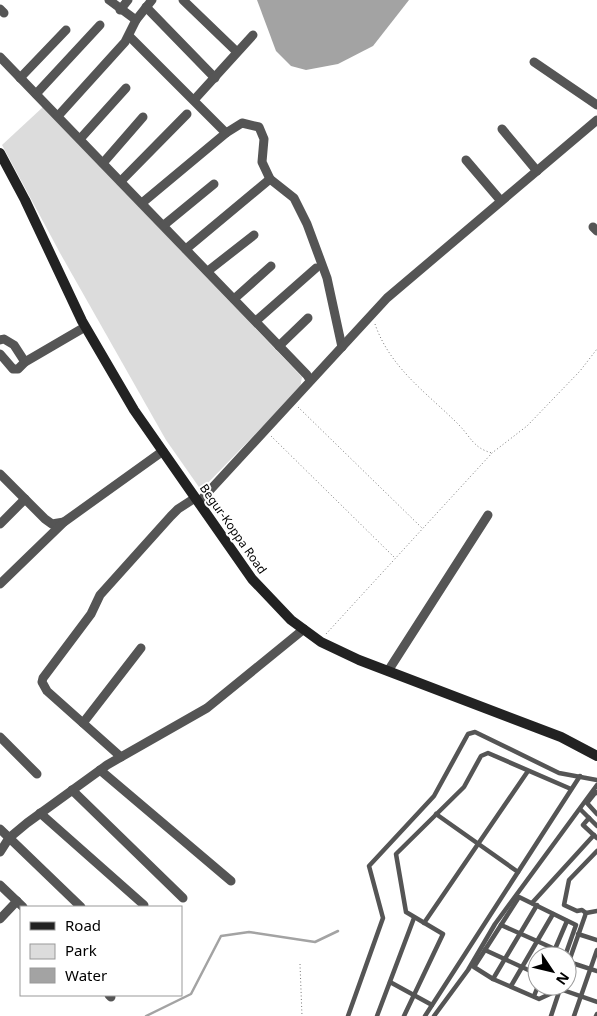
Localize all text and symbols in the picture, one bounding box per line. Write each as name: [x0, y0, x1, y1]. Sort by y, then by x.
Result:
street label: Begur-Koppa Road: [196, 480, 271, 577]
legend: [20, 906, 182, 996]
text: Road: [65, 915, 101, 935]
text: Park: [65, 940, 97, 960]
north arrow: [527, 946, 577, 996]
text: Water: [65, 965, 107, 985]
text: N: [552, 969, 574, 989]

